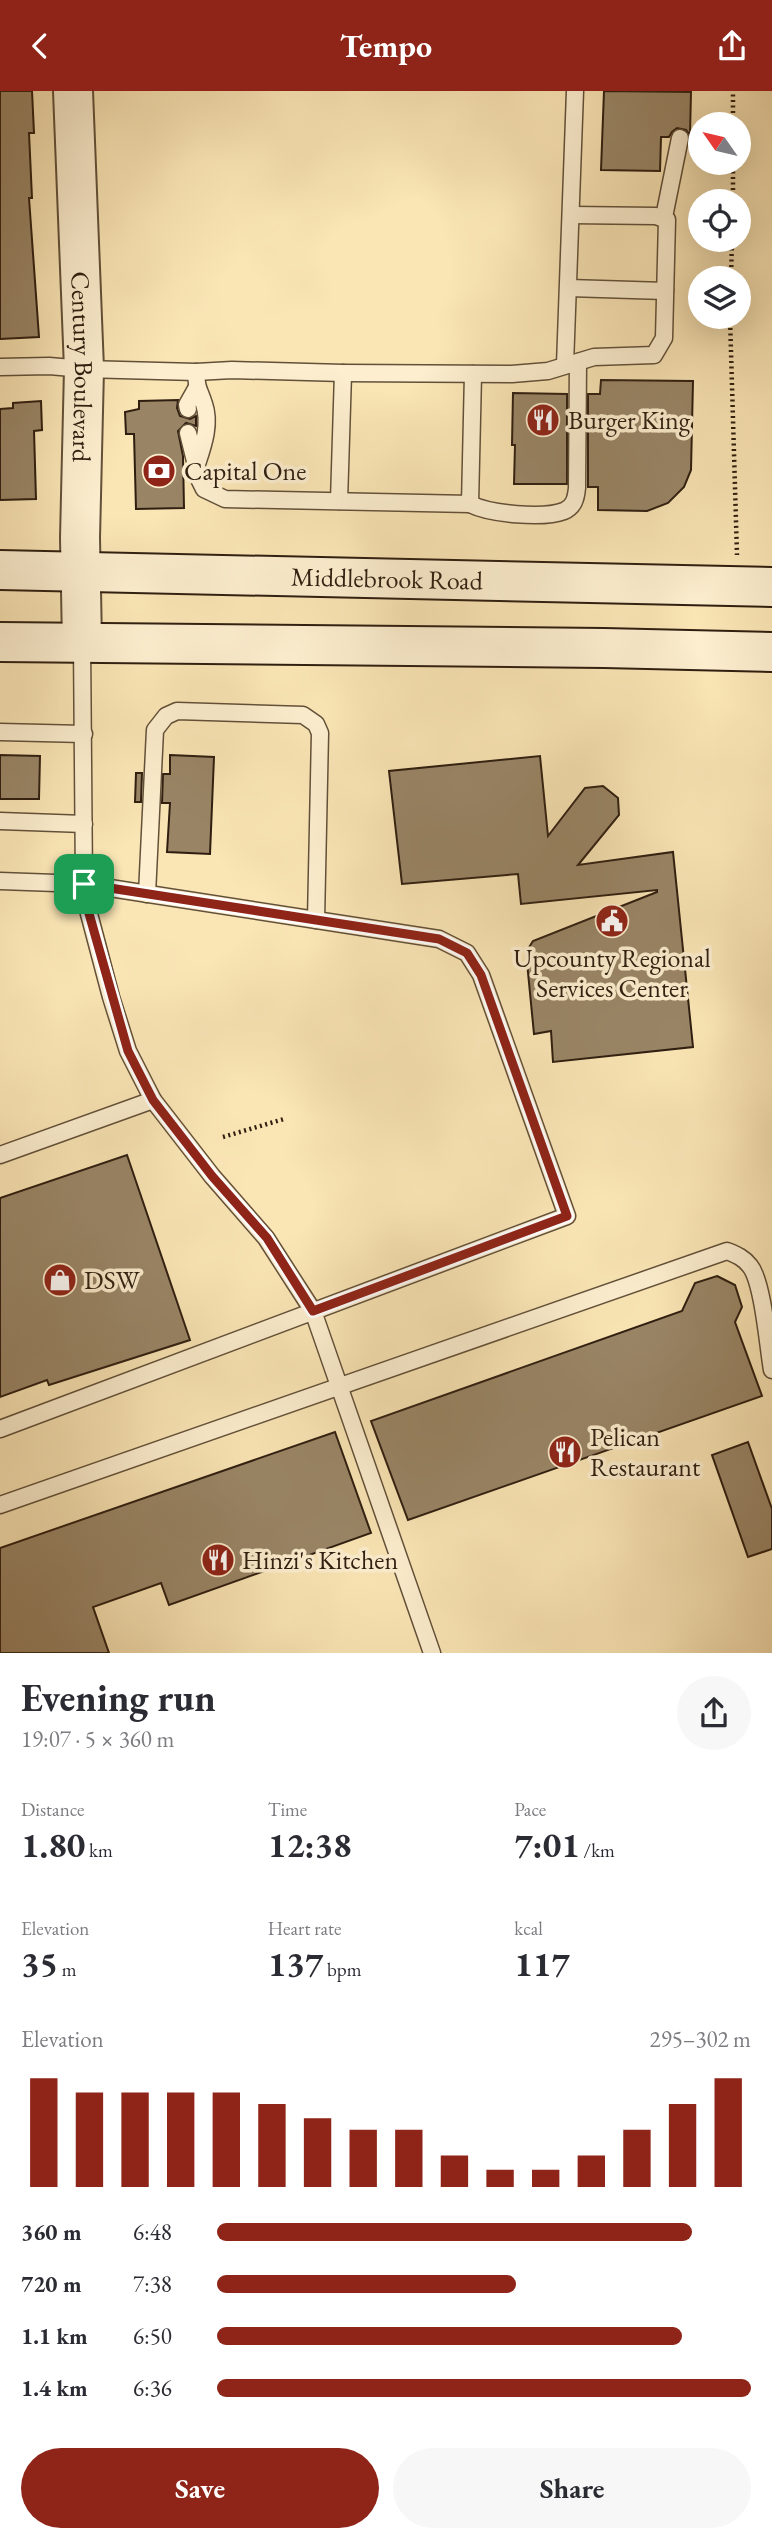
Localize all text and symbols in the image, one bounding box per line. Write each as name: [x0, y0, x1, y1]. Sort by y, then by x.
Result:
text: Tempo: [340, 25, 432, 67]
icon: back: [21, 27, 59, 65]
icon: share: [713, 27, 751, 65]
north arrow: [688, 112, 751, 175]
map controls: [688, 112, 751, 329]
button: locate: [688, 189, 751, 252]
button: layers: [688, 266, 751, 329]
street label: Century Boulevard: [63, 271, 101, 463]
restaurant icon: Burger King: [524, 401, 562, 439]
place label: Burger King: [568, 403, 691, 437]
bank icon: Capital One: [140, 452, 178, 490]
place label: Capital One: [184, 454, 306, 488]
street label: Middlebrook Road: [291, 559, 484, 598]
pin: [54, 854, 114, 914]
icon: arrive: [65, 865, 103, 903]
public building icon: Upcounty Regional Services Center: [593, 902, 631, 940]
place label: Upcounty Regional Services Center: [513, 941, 711, 1005]
shop icon: DSW: [41, 1261, 79, 1299]
place label: DSW: [84, 1263, 141, 1297]
place label: Pelican Restaurant: [590, 1420, 700, 1484]
restaurant icon: Pelican Restaurant: [546, 1433, 584, 1471]
restaurant icon: Hinzi's Kitchen: [199, 1541, 237, 1579]
place label: Hinzi's Kitchen: [242, 1543, 398, 1577]
text: Evening run: [21, 1673, 216, 1722]
button: share: [677, 1676, 751, 1750]
text: 19:07 · 5 × 360 m: [21, 1724, 174, 1754]
text: Distance: [21, 1797, 84, 1822]
text: Time: [268, 1797, 307, 1822]
text: Pace: [514, 1797, 546, 1822]
text: 1.80: [21, 1822, 85, 1867]
text: 12:38: [268, 1822, 352, 1867]
text: 7:01: [514, 1822, 580, 1867]
text: km: [85, 1838, 113, 1863]
text: /km: [580, 1838, 615, 1863]
text: Elevation: [21, 1916, 89, 1941]
text: Heart rate: [268, 1916, 341, 1941]
text: kcal: [514, 1916, 543, 1941]
text: 35: [21, 1941, 58, 1986]
text: 137: [268, 1941, 323, 1986]
text: 117: [514, 1941, 570, 1986]
text: m: [58, 1957, 77, 1982]
text: bpm: [323, 1957, 361, 1982]
text: Elevation: [21, 2024, 104, 2054]
text: 295–302 m: [650, 2024, 751, 2054]
text: 360 m: [21, 2217, 82, 2247]
text: 6:48: [133, 2217, 172, 2247]
text: 720 m: [21, 2269, 82, 2299]
text: 7:38: [133, 2269, 172, 2299]
text: 1.1 km: [21, 2321, 88, 2351]
text: 6:50: [133, 2321, 172, 2351]
text: 1.4 km: [21, 2373, 88, 2403]
text: 6:36: [133, 2373, 172, 2403]
button: Save: [21, 2448, 379, 2528]
button: Share: [393, 2448, 751, 2528]

